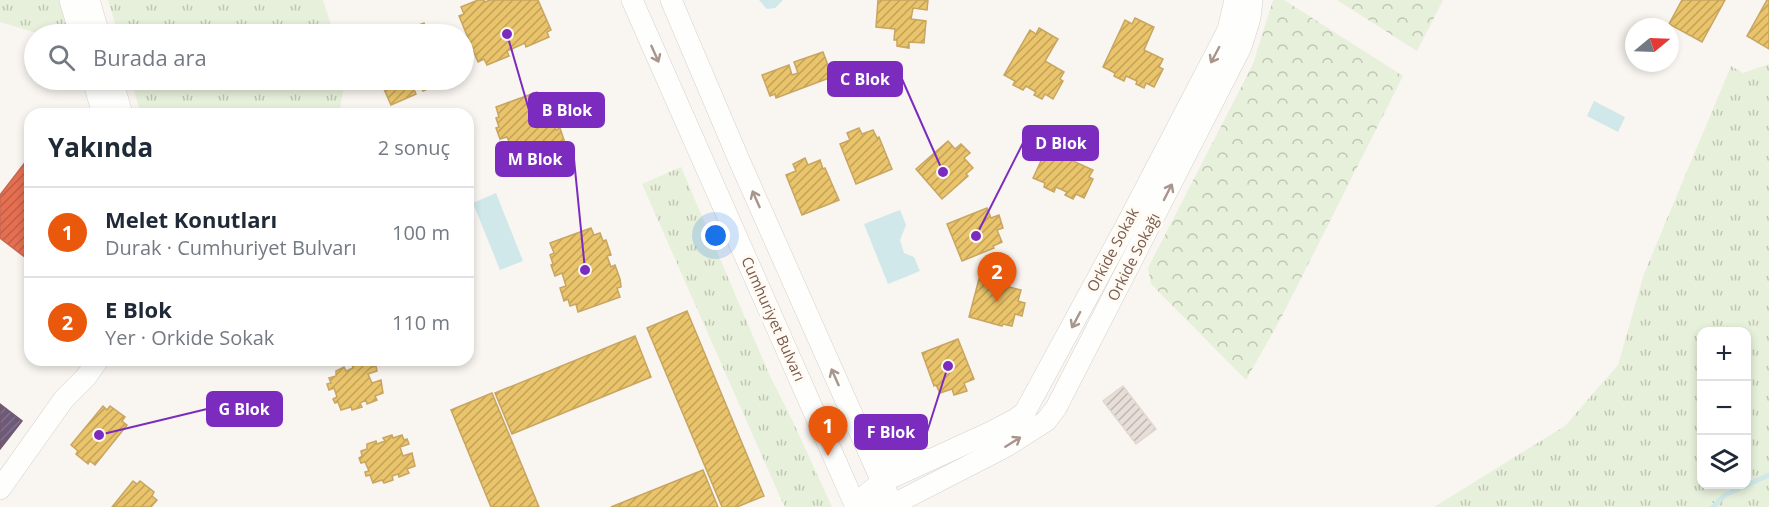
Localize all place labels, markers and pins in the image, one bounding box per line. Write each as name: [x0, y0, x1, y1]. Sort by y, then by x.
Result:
callout: C Blok: [828, 62, 902, 96]
callout: B Blok: [529, 93, 604, 127]
callout: D Blok: [1023, 126, 1098, 160]
callout: M Blok: [496, 142, 574, 176]
pin: 2: [978, 252, 1016, 302]
callout: G Blok: [207, 392, 282, 426]
pin: 1: [808, 406, 848, 456]
callout: F Blok: [855, 415, 927, 449]

